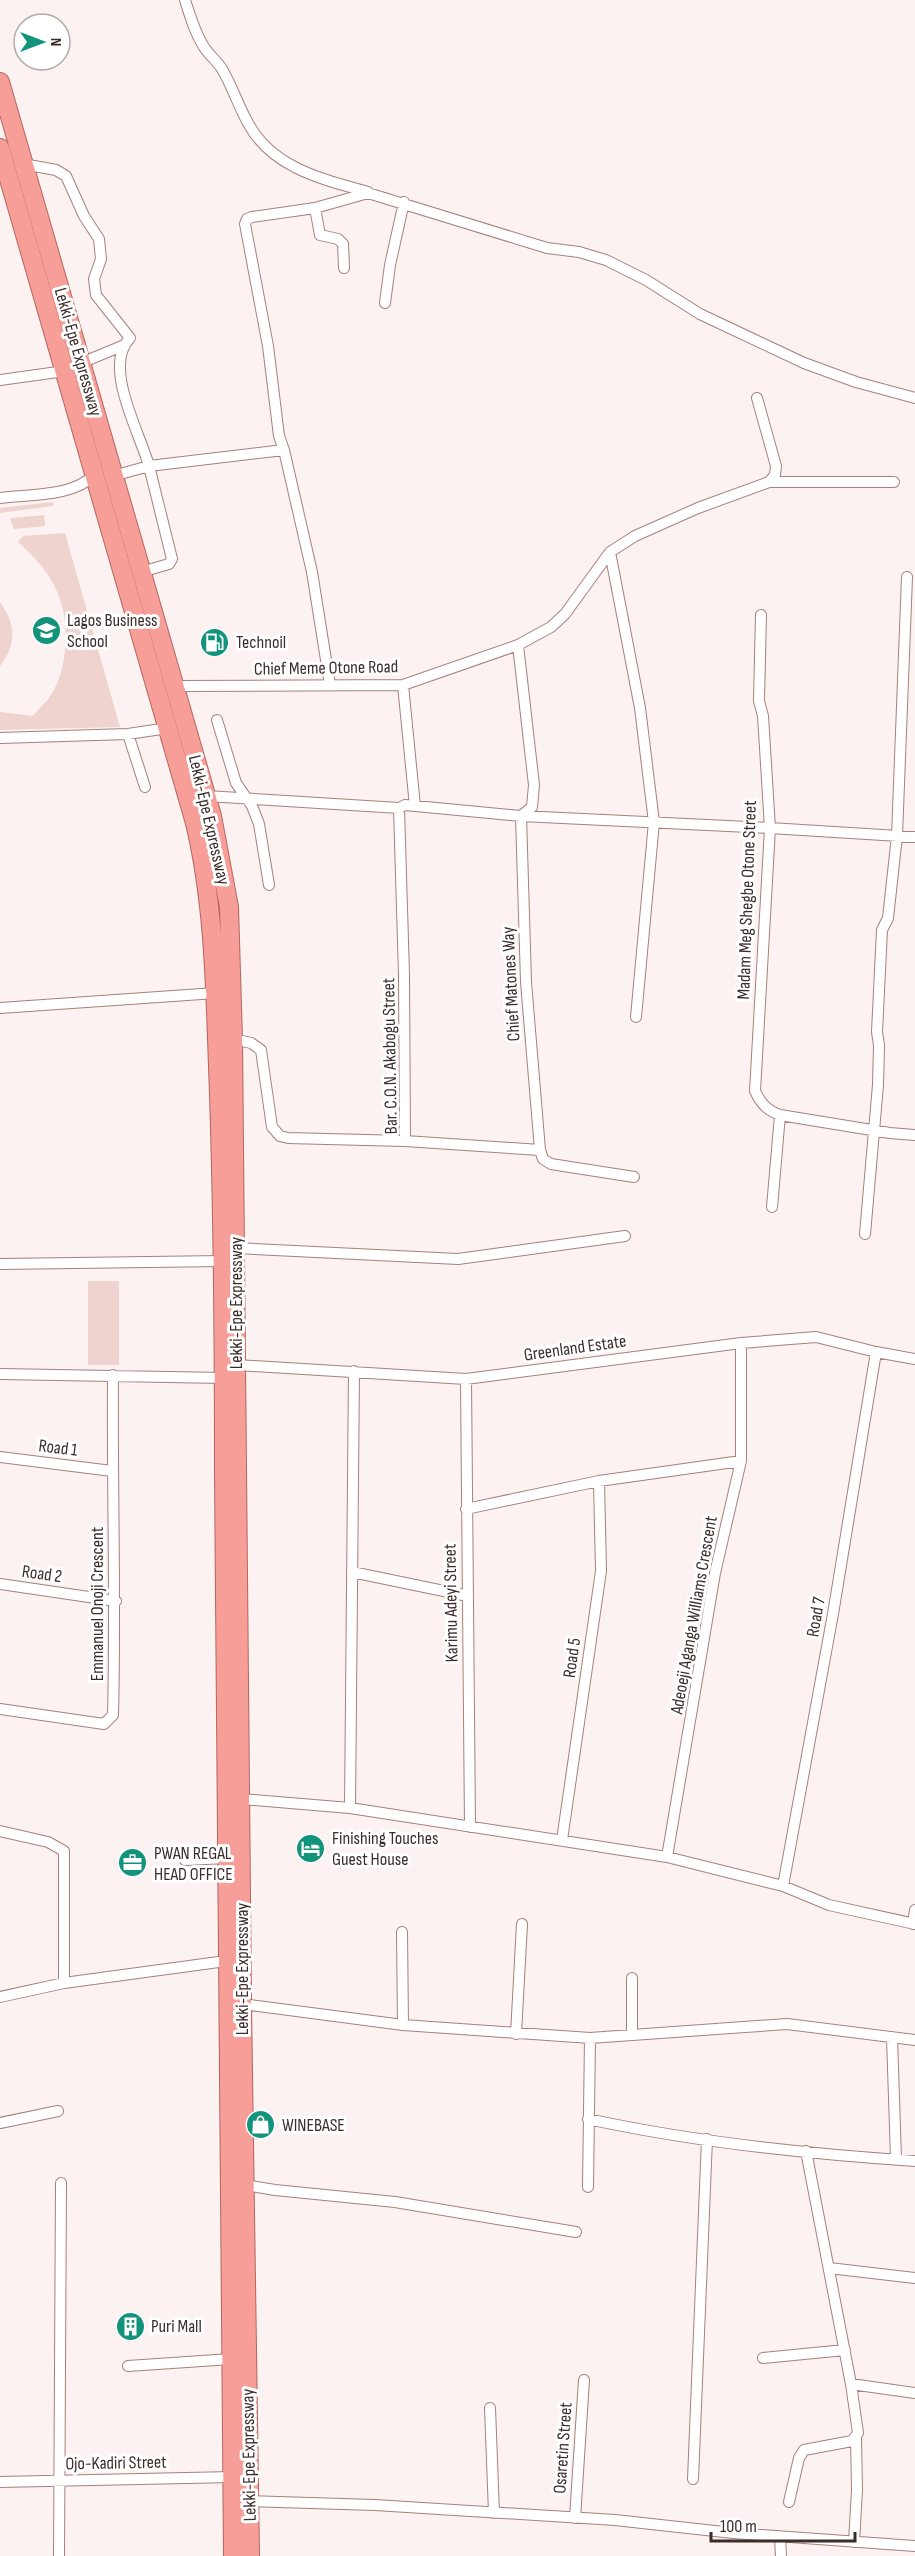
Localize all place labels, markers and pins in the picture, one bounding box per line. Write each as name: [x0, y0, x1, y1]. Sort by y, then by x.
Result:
place label: Lagos Business School: [67, 610, 158, 652]
school or university icon: Lagos Business School: [30, 614, 62, 646]
fuel station icon: Technoil: [199, 626, 231, 658]
place label: Technoil: [236, 632, 286, 653]
place label: Finishing Touches Guest House: [332, 1828, 438, 1870]
hotel icon: Finishing Touches Guest House: [295, 1832, 327, 1864]
place label: PWAN REGAL HEAD OFFICE: [154, 1843, 233, 1885]
office icon: PWAN REGAL HEAD OFFICE: [117, 1847, 149, 1879]
shop icon: WINEBASE: [245, 2109, 277, 2141]
place label: WINEBASE: [282, 2115, 345, 2136]
building icon: Puri Mall: [114, 2310, 146, 2342]
place label: Puri Mall: [151, 2316, 202, 2337]

